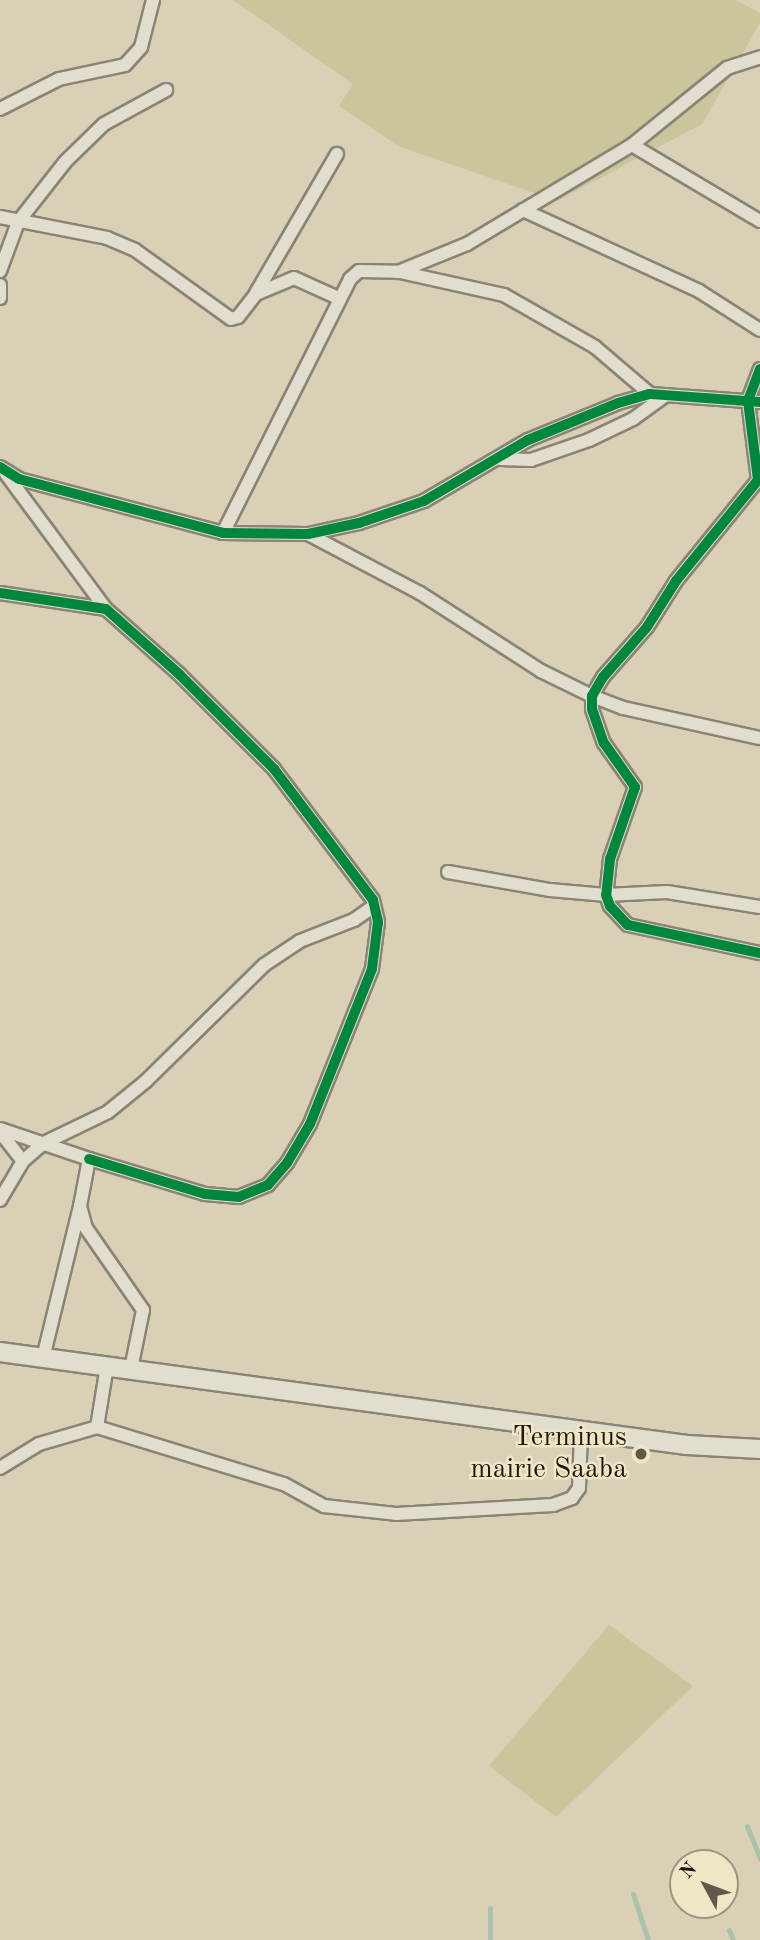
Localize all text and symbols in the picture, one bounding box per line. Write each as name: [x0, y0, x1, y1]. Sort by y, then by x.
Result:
place label: Terminus mairie Saaba: [470, 1421, 627, 1487]
marker: Terminus mairie Saaba: [633, 1446, 649, 1462]
north arrow: [669, 1849, 739, 1919]
text: N: [677, 1859, 701, 1883]

